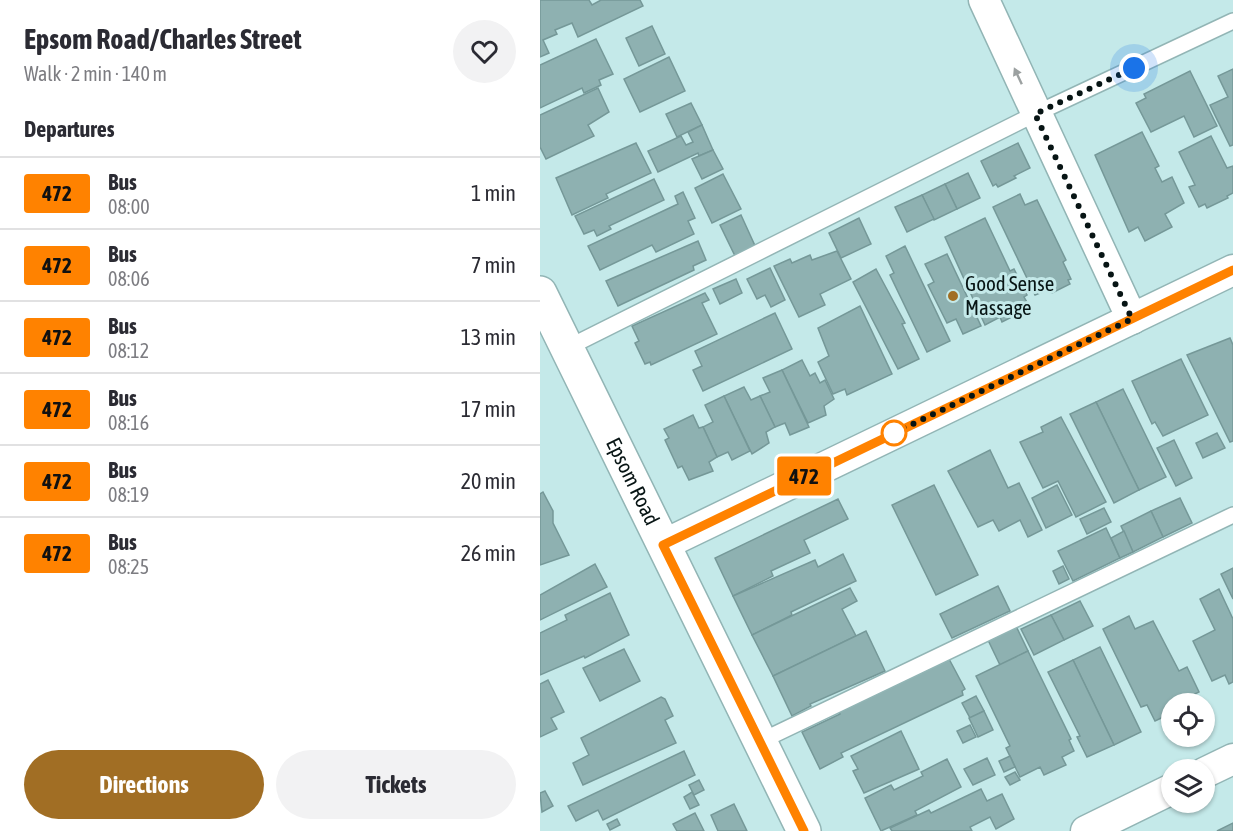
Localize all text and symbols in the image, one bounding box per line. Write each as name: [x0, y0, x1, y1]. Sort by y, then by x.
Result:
button: heart: [453, 20, 516, 83]
text: Epsom Road/Charles Street: [24, 23, 302, 55]
your location: [1119, 53, 1149, 83]
text: Walk · 2 min · 140 m: [24, 62, 167, 85]
one-way arrow: [1013, 68, 1022, 85]
text: Departures: [24, 116, 114, 142]
text: Bus: [108, 169, 137, 195]
text: 1 min: [471, 180, 516, 206]
text: 472: [42, 181, 72, 205]
text: 08:00: [108, 195, 150, 218]
text: Bus: [108, 241, 137, 267]
text: 7 min: [471, 252, 516, 278]
text: 472: [42, 253, 72, 277]
text: 08:06: [108, 267, 150, 290]
place label: Good Sense Massage: [965, 271, 1054, 319]
marker: Good Sense Massage: [946, 289, 960, 303]
text: Bus: [108, 313, 137, 339]
text: 13 min: [461, 324, 516, 350]
text: 472: [42, 325, 72, 349]
text: 08:12: [108, 339, 149, 362]
text: Bus: [108, 385, 137, 411]
text: 17 min: [461, 396, 516, 422]
text: 472: [42, 397, 72, 421]
text: 08:16: [108, 411, 149, 434]
unlabelled marker: [881, 420, 907, 446]
street label: Epsom Road: [602, 433, 665, 529]
line badge: 472: [770, 456, 838, 496]
text: Bus: [108, 457, 137, 483]
text: 472: [789, 464, 819, 488]
text: 20 min: [461, 468, 516, 494]
text: 472: [42, 469, 72, 493]
text: 08:19: [108, 483, 149, 506]
text: Bus: [108, 529, 137, 555]
text: 26 min: [461, 540, 516, 566]
text: 472: [42, 541, 72, 565]
text: 08:25: [108, 555, 149, 578]
map controls: [1161, 693, 1215, 813]
button: locate: [1161, 693, 1215, 747]
button: Directions: [24, 750, 264, 819]
button: Tickets: [276, 750, 516, 819]
button: layers: [1161, 759, 1215, 813]

